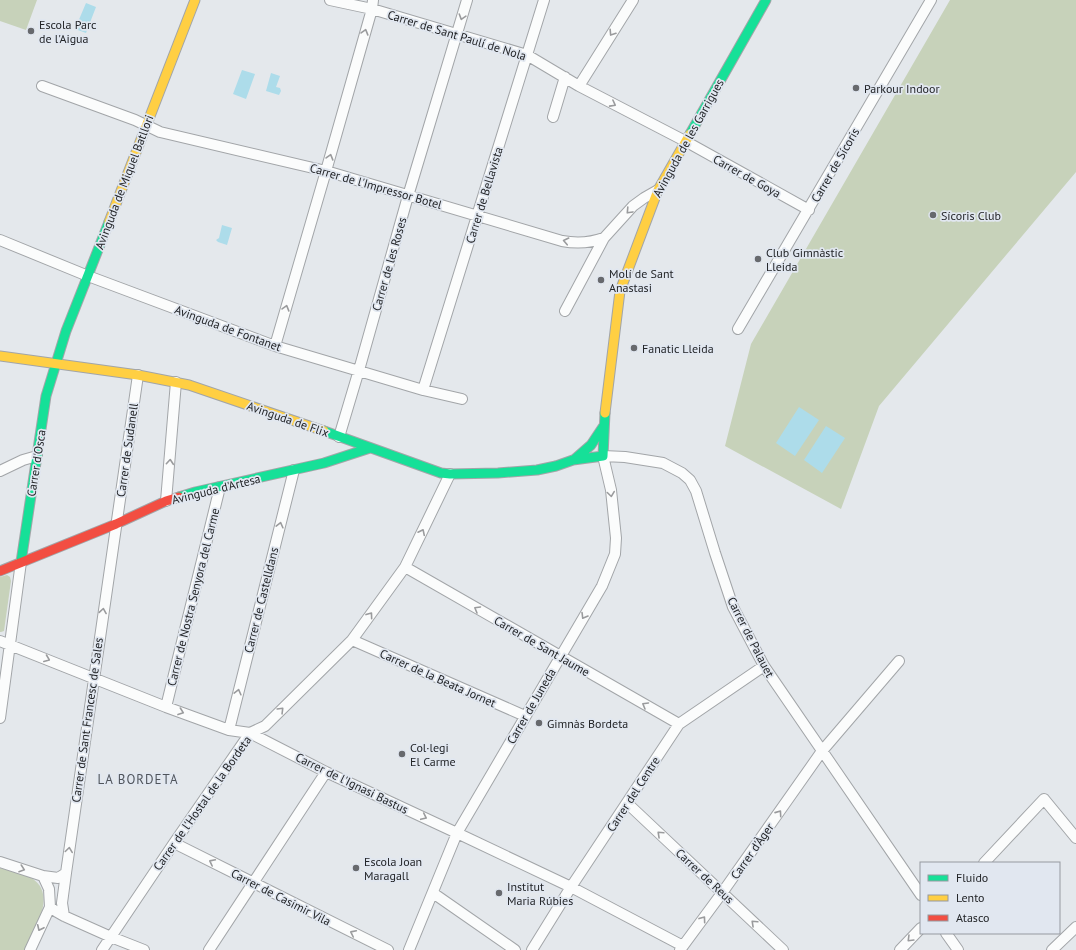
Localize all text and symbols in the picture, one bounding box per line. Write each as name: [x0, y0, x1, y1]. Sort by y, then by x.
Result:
street label: Carrer de Sant Paulí de Nola: [386, 7, 528, 63]
one-way arrow: [458, 13, 467, 20]
place label: Escola Parc de l'Aigua: [39, 17, 97, 46]
marker: Escola Parc de l'Aigua: [26, 26, 36, 36]
one-way arrow: [360, 28, 369, 35]
one-way arrow: [610, 29, 617, 36]
street label: Avinguda de les Garrigues: [649, 76, 727, 200]
place label: Parkour Indoor: [864, 81, 940, 96]
marker: Parkour Indoor: [851, 83, 861, 93]
one-way arrow: [609, 99, 616, 106]
street label: Avinguda de Miquel Batllori: [91, 113, 157, 251]
street label: Carrer de Sícoris: [808, 125, 862, 205]
street label: Carrer de Bellavista: [462, 145, 506, 245]
street label: Carrer de Goya: [711, 151, 784, 201]
one-way arrow: [325, 153, 334, 160]
street label: Carrer de l'Impressor Botel: [308, 160, 444, 212]
one-way arrow: [626, 206, 633, 214]
place label: Sícoris Club: [941, 208, 1001, 223]
marker: Sícoris Club: [928, 210, 938, 220]
street label: Carrer de les Roses: [368, 215, 410, 313]
one-way arrow: [563, 238, 570, 246]
place label: Club Gimnàstic Lleida: [766, 245, 844, 274]
marker: Club Gimnàstic Lleida: [753, 254, 763, 264]
place label: Molí de Sant Anastasi: [609, 266, 674, 295]
marker: Molí de Sant Anastasi: [596, 275, 606, 285]
street label: Avinguda de Fontanet: [173, 302, 283, 354]
one-way arrow: [281, 305, 290, 312]
place label: Fanatic Lleida: [642, 341, 714, 356]
marker: Fanatic Lleida: [629, 343, 639, 353]
street label: Avinguda de Flix: [245, 398, 331, 440]
street label: Carrer de Sudanell: [113, 402, 141, 498]
street label: Carrer d'Osca: [23, 429, 49, 497]
one-way arrow: [165, 459, 174, 465]
street label: Avinguda d'Artesa: [170, 471, 262, 507]
one-way arrow: [606, 491, 615, 497]
street label: Carrer de Nostra Senyora del Carme: [164, 507, 222, 687]
one-way arrow: [275, 522, 284, 529]
one-way arrow: [417, 529, 425, 536]
street label: Carrer de Castelldans: [241, 545, 281, 655]
street label: Carrer de Palauet: [724, 594, 778, 680]
one-way arrow: [474, 606, 481, 613]
one-way arrow: [98, 608, 107, 614]
one-way arrow: [581, 612, 588, 619]
one-way arrow: [365, 613, 372, 620]
street label: Carrer de Sant Jaume: [492, 613, 592, 679]
street label: Carrer de Sant Francesc de Sales: [68, 637, 106, 803]
street label: Carrer de la Beata Jornet: [378, 646, 498, 710]
one-way arrow: [42, 654, 50, 662]
street label: Carrer de Juneda: [503, 665, 559, 747]
one-way arrow: [234, 689, 242, 695]
one-way arrow: [642, 703, 649, 710]
one-way arrow: [276, 707, 284, 715]
one-way arrow: [177, 708, 184, 716]
place label: Gimnàs Bordeta: [547, 716, 628, 731]
marker: Gimnàs Bordeta: [534, 718, 544, 728]
street label: Carrer de l'Hostal de la Bordeta: [150, 733, 254, 873]
place label: Col·legi El Carme: [410, 740, 456, 769]
street label: Carrer de l'Ignasi Bastus: [293, 749, 411, 817]
marker: Col·legi El Carme: [397, 749, 407, 759]
street label: Carrer del Centre: [603, 754, 663, 834]
district label: LA BORDETA: [98, 771, 178, 788]
one-way arrow: [774, 810, 781, 817]
one-way arrow: [419, 812, 427, 820]
street label: Carrer d'Àger: [727, 820, 777, 882]
one-way arrow: [657, 831, 665, 839]
street label: Carrer de Reus: [673, 845, 737, 907]
one-way arrow: [64, 847, 73, 853]
place label: Escola Joan Maragall: [364, 854, 422, 883]
one-way arrow: [209, 859, 216, 867]
legend: [920, 862, 1060, 934]
marker: Escola Joan Maragall: [351, 863, 361, 873]
one-way arrow: [18, 864, 25, 873]
street label: Carrer de Casimir Vila: [229, 865, 334, 929]
text: Fluido: [956, 870, 988, 885]
place label: Institut Maria Rúbies: [507, 879, 573, 908]
marker: Institut Maria Rúbies: [494, 888, 504, 898]
text: Lento: [956, 890, 985, 905]
text: Atasco: [956, 910, 989, 925]
one-way arrow: [698, 916, 705, 923]
one-way arrow: [751, 920, 759, 928]
one-way arrow: [37, 924, 45, 932]
one-way arrow: [350, 930, 357, 937]
one-way arrow: [907, 934, 915, 942]

